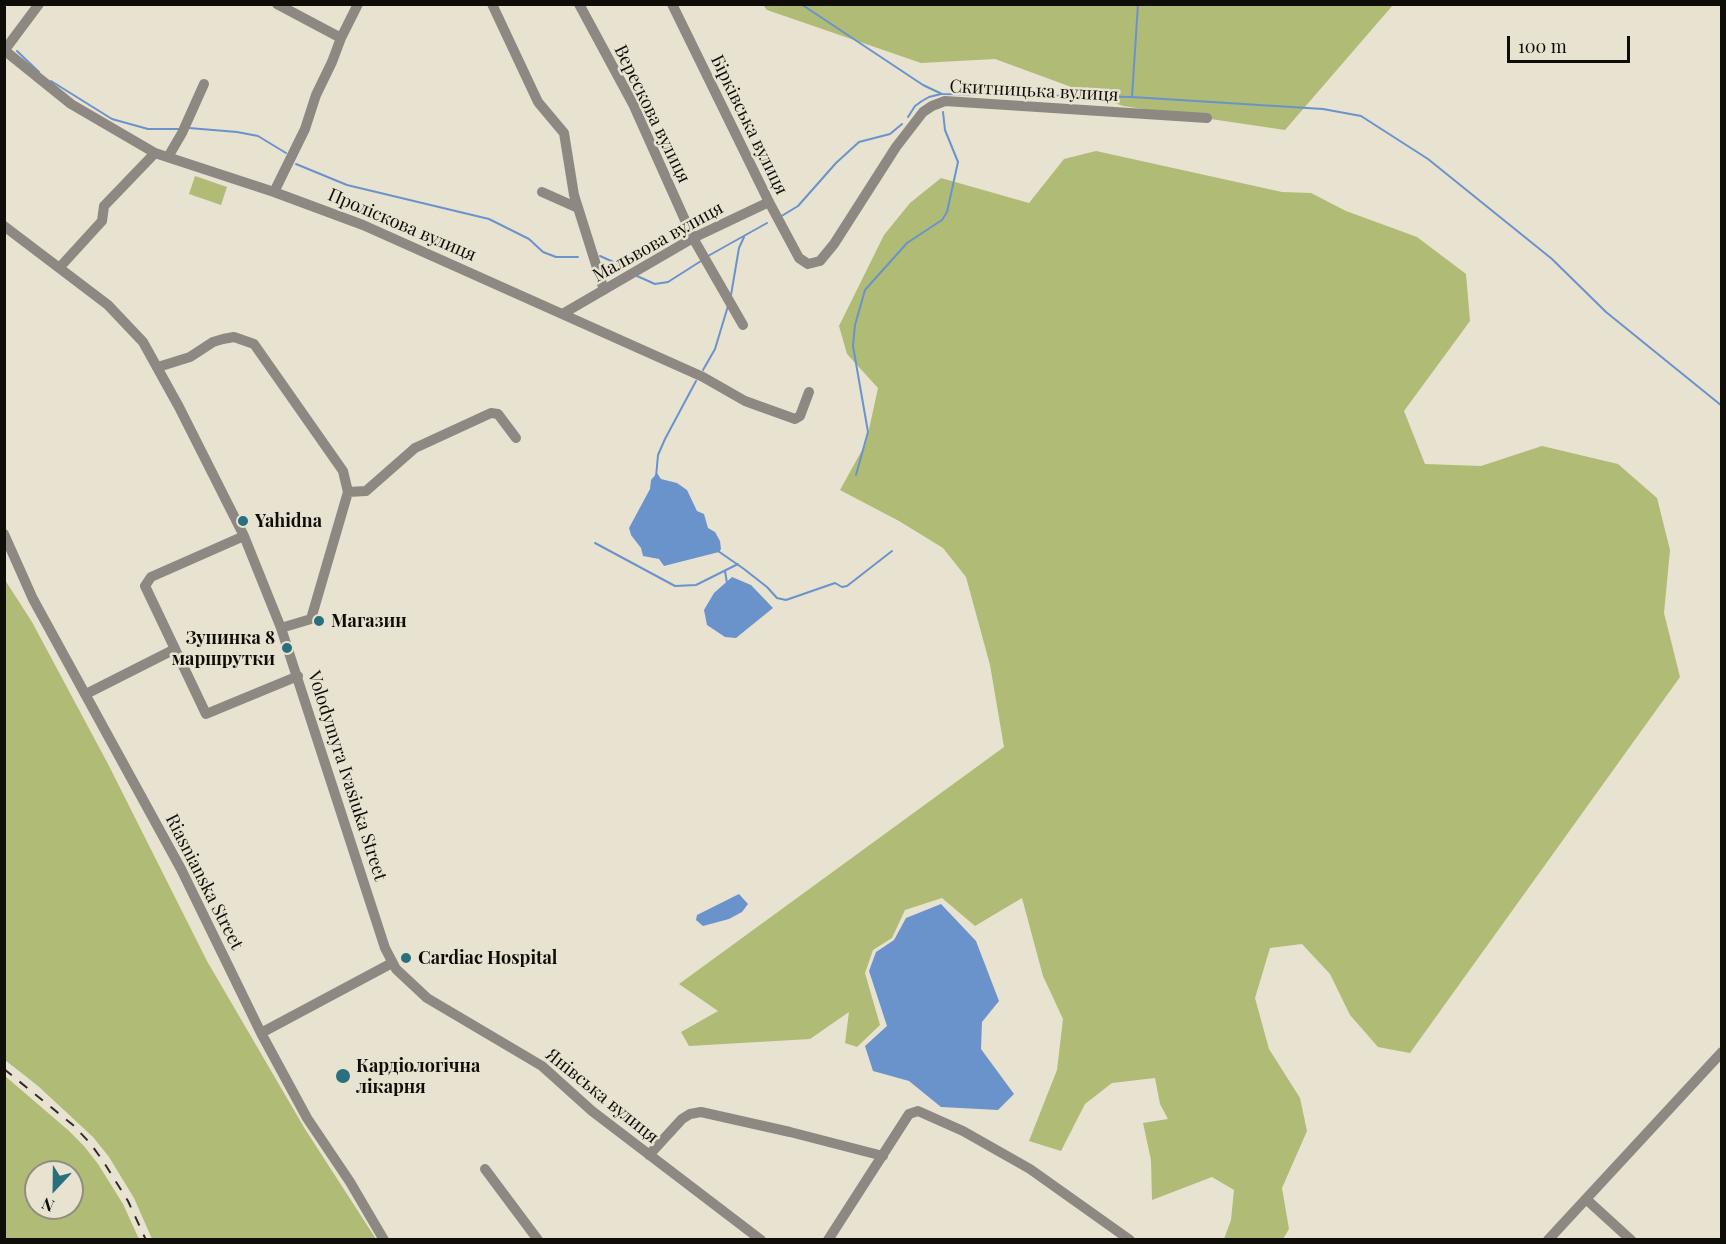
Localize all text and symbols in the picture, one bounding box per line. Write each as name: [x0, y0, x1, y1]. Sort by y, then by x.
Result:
scale bar: [1510, 24, 1633, 62]
text: 100 m: [1518, 34, 1567, 58]
street label: Верескова вулиця: [609, 42, 695, 186]
street label: Бірківська вулиця: [706, 52, 792, 198]
street label: Скитницька вулиця: [949, 76, 1119, 106]
street label: Проліскова вулиця: [325, 184, 479, 266]
street label: Мальвова вулиця: [589, 197, 727, 287]
place label: Yahidna: [255, 510, 322, 532]
marker: Yahidna: [236, 514, 250, 528]
place label: Магазин: [331, 610, 407, 632]
marker: Магазин: [312, 614, 326, 628]
place label: Зупинка 8 маршрутки: [172, 627, 275, 670]
marker: Зупинка 8 маршрутки: [280, 641, 294, 655]
street label: Volodymyra Ivasiuka Street: [303, 668, 391, 884]
street label: Riasnianska Street: [161, 811, 247, 953]
place label: Cardiac Hospital: [418, 947, 557, 969]
marker: Cardiac Hospital: [399, 951, 413, 965]
street label: Янівська вулиця: [541, 1044, 663, 1148]
place label: Кардіологічна лікарня: [356, 1055, 480, 1098]
marker: Кардіологічна лікарня: [334, 1067, 352, 1085]
north arrow: [24, 1160, 84, 1220]
text: N: [39, 1193, 57, 1217]

